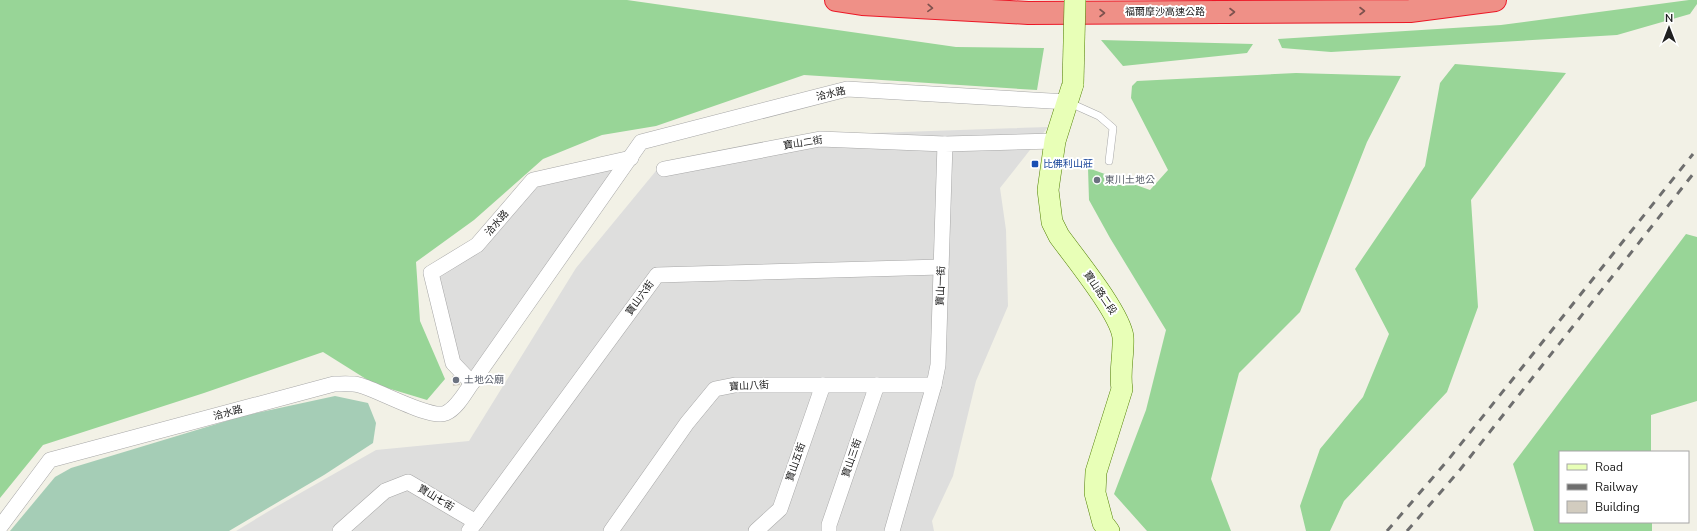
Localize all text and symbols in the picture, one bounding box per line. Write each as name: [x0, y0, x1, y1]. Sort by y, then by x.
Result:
one-way arrow: [927, 3, 933, 12]
street label: 福爾摩沙高速公路: [1125, 5, 1205, 19]
one-way arrow: [1359, 7, 1365, 16]
one-way arrow: [1229, 8, 1235, 16]
north arrow: [1649, 8, 1689, 48]
one-way arrow: [1099, 9, 1105, 17]
text: N: [1665, 11, 1673, 26]
street label: 洽水路: [815, 84, 847, 104]
street label: 寶山二街: [782, 133, 824, 153]
place label: 比佛利山莊: [1043, 157, 1093, 171]
marker: 比佛利山莊: [1030, 159, 1040, 169]
place label: 東川土地公: [1105, 173, 1155, 187]
marker: 東川土地公: [1092, 175, 1102, 185]
street label: 洽水路: [482, 207, 512, 239]
street label: 寶山一街: [933, 266, 949, 306]
street label: 寶山路二段: [1080, 268, 1120, 318]
street label: 寶山六街: [623, 278, 657, 318]
place label: 土地公廟: [464, 373, 504, 387]
marker: 土地公廟: [451, 375, 461, 385]
street label: 寶山八街: [729, 378, 769, 394]
street label: 洽水路: [212, 402, 244, 424]
street label: 寶山三街: [839, 437, 865, 479]
street label: 寶山五街: [783, 441, 809, 483]
legend: [1559, 451, 1689, 523]
text: Road: [1595, 459, 1623, 475]
text: Railway: [1595, 479, 1639, 495]
street label: 寶山七街: [415, 482, 457, 514]
text: Building: [1595, 499, 1640, 515]

